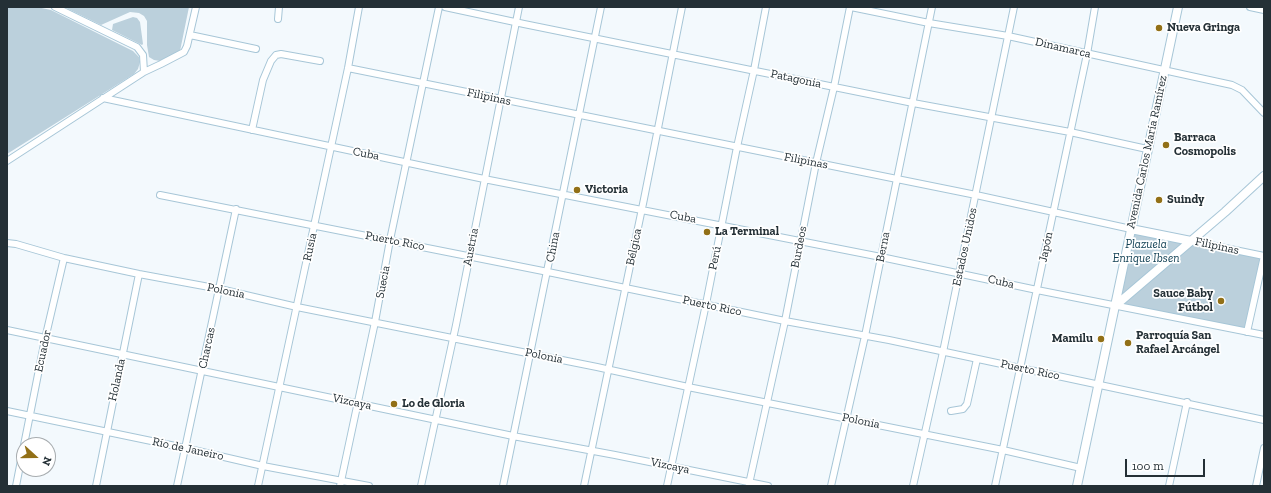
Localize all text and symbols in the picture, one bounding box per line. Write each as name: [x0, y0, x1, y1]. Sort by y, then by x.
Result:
place label: Nueva Gringa: [1167, 21, 1240, 35]
marker: Nueva Gringa: [1154, 23, 1164, 33]
street label: Dinamarca: [1034, 35, 1092, 61]
street label: Patagonia: [769, 67, 823, 91]
street label: Avenida Carlos María Ramírez: [1124, 74, 1170, 230]
street label: Filipinas: [466, 85, 512, 109]
place label: Barraca Cosmopolis: [1174, 131, 1236, 159]
marker: Barraca Cosmopolis: [1161, 140, 1171, 150]
street label: Cuba: [352, 144, 380, 164]
street label: Filipinas: [783, 150, 829, 172]
place label: Victoria: [585, 183, 628, 197]
marker: Victoria: [572, 185, 582, 195]
place label: Suindy: [1167, 193, 1204, 207]
marker: Suindy: [1154, 195, 1164, 205]
street label: Estados Unidos: [950, 206, 980, 288]
street label: Cuba: [669, 207, 697, 227]
place label: La Terminal: [715, 225, 779, 239]
street label: Burdeos: [788, 225, 810, 269]
street label: Austria: [460, 227, 482, 267]
street label: Bélgica: [623, 227, 645, 267]
marker: La Terminal: [702, 227, 712, 237]
street label: Puerto Rico: [364, 228, 426, 254]
street label: China: [543, 231, 563, 263]
street label: Berna: [873, 231, 893, 263]
street label: Japón: [1036, 231, 1056, 263]
street label: Rusia: [300, 232, 320, 262]
street label: Filipinas: [1194, 234, 1240, 258]
park label: Plazuela Enrique Ibsen: [1113, 238, 1179, 266]
street label: Perú: [706, 245, 724, 271]
street label: Suecia: [373, 264, 393, 300]
street label: Cuba: [986, 272, 1016, 292]
street label: Polonia: [206, 280, 246, 302]
place label: Sauce Baby Fútbol: [1153, 287, 1213, 315]
street label: Puerto Rico: [681, 293, 743, 319]
marker: Sauce Baby Fútbol: [1216, 296, 1226, 306]
street label: Charcas: [196, 326, 218, 370]
street label: Ecuador: [31, 329, 55, 373]
place label: Parroquía San Rafael Arcángel: [1136, 329, 1220, 357]
place label: Mamilu: [1052, 332, 1093, 346]
marker: Mamilu: [1096, 334, 1106, 344]
marker: Parroquía San Rafael Arcángel: [1123, 338, 1133, 348]
street label: Polonia: [524, 345, 564, 367]
street label: Holanda: [105, 357, 129, 403]
street label: Puerto Rico: [999, 357, 1061, 383]
street label: Vizcaya: [331, 391, 373, 413]
place label: Lo de Gloria: [402, 397, 465, 411]
marker: Lo de Gloria: [389, 399, 399, 409]
street label: Polonia: [841, 410, 881, 432]
street label: Río de Janeiro: [151, 434, 225, 464]
north arrow: [16, 437, 56, 477]
scale bar: [1127, 451, 1207, 477]
text: N: [39, 455, 54, 467]
street label: Vizcaya: [649, 455, 691, 477]
text: 100 m: [1132, 459, 1164, 473]

